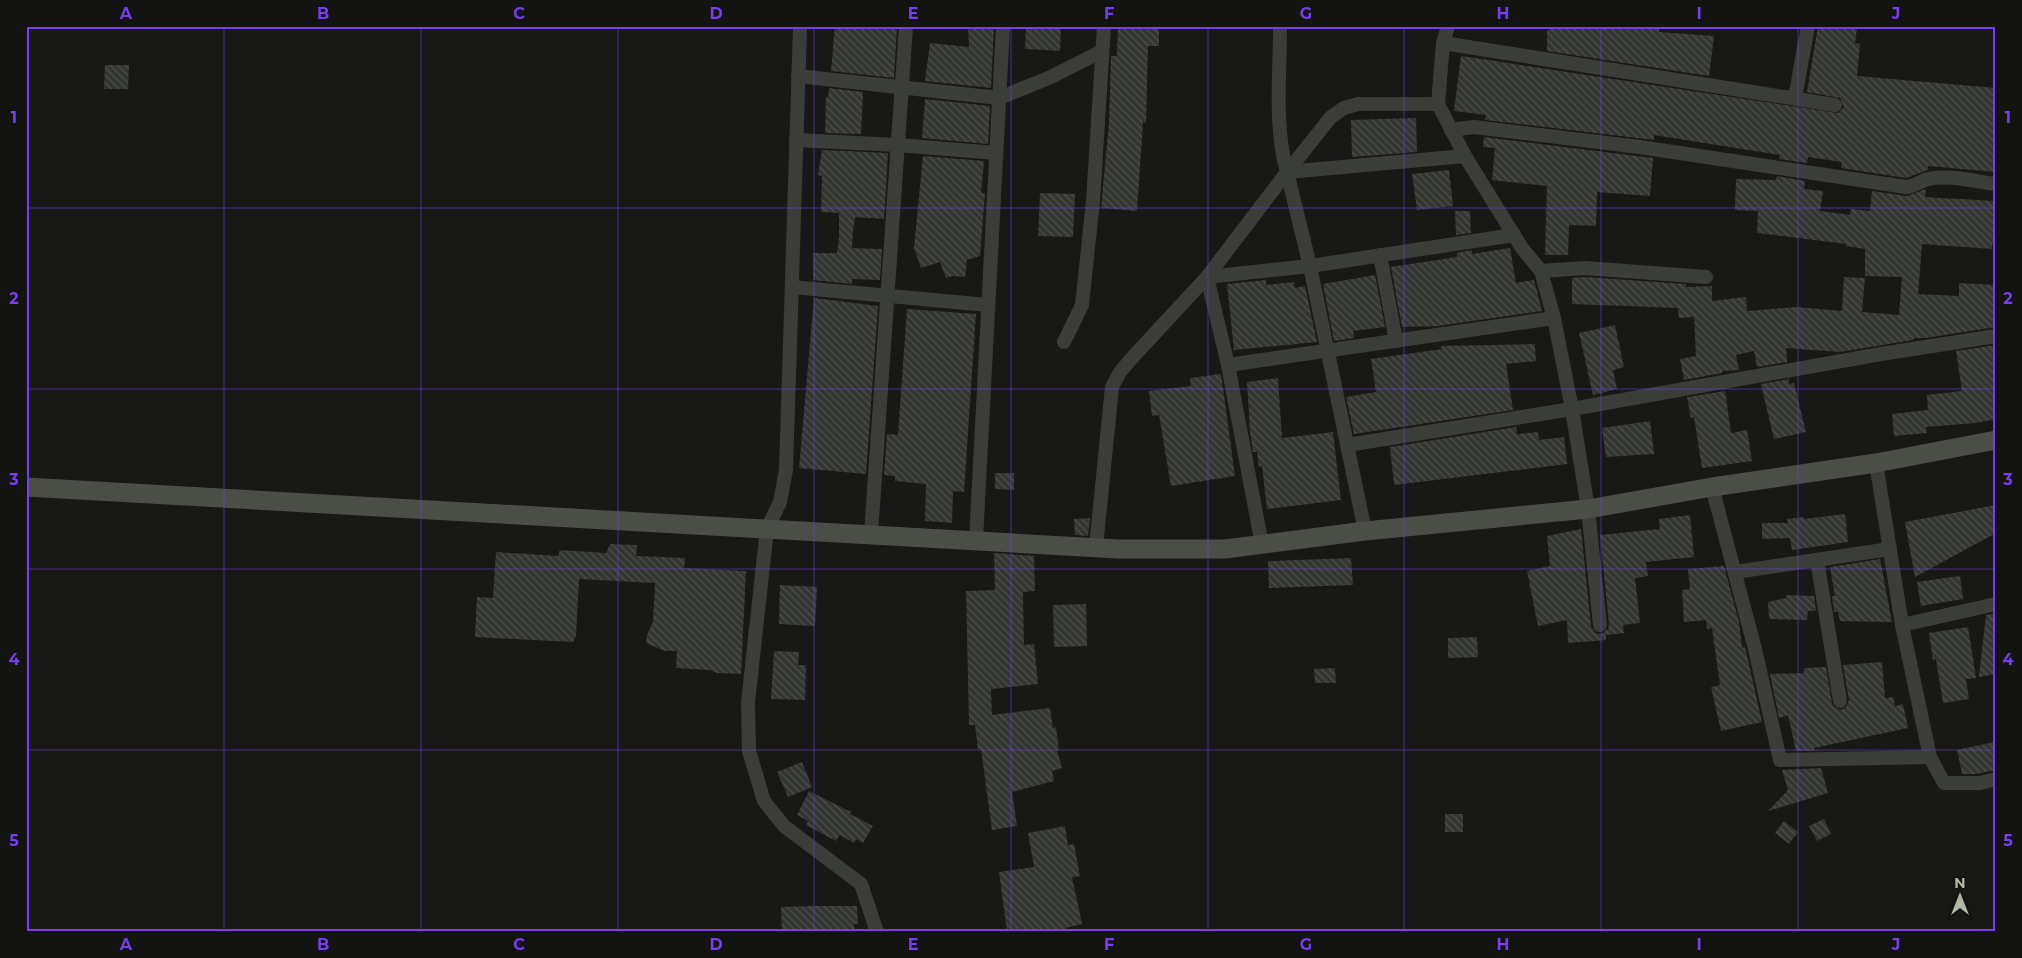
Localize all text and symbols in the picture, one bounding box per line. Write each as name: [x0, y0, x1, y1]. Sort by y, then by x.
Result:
text: A: [119, 4, 133, 23]
text: B: [317, 4, 329, 23]
text: C: [513, 4, 525, 23]
text: D: [709, 4, 723, 23]
text: E: [908, 4, 918, 23]
text: F: [1104, 4, 1114, 23]
text: G: [1300, 4, 1312, 23]
text: H: [1497, 4, 1509, 23]
text: I: [1696, 4, 1702, 23]
text: J: [1891, 4, 1900, 23]
text: 1: [11, 108, 17, 127]
text: 1: [2005, 108, 2011, 127]
text: 2: [9, 289, 19, 308]
text: 2: [2003, 289, 2013, 308]
text: 3: [8, 470, 19, 489]
text: 3: [2002, 470, 2013, 489]
text: 4: [8, 650, 20, 669]
text: 4: [2002, 650, 2014, 669]
text: 5: [9, 831, 19, 850]
text: 5: [2003, 831, 2013, 850]
north arrow: [1934, 870, 1984, 920]
text: N: [1954, 874, 1966, 892]
text: A: [119, 935, 133, 954]
text: B: [317, 935, 329, 954]
text: C: [513, 935, 525, 954]
text: D: [709, 935, 723, 954]
text: E: [908, 935, 918, 954]
text: F: [1104, 935, 1114, 954]
text: G: [1300, 935, 1312, 954]
text: H: [1497, 935, 1509, 954]
text: I: [1696, 935, 1702, 954]
text: J: [1891, 935, 1900, 954]

